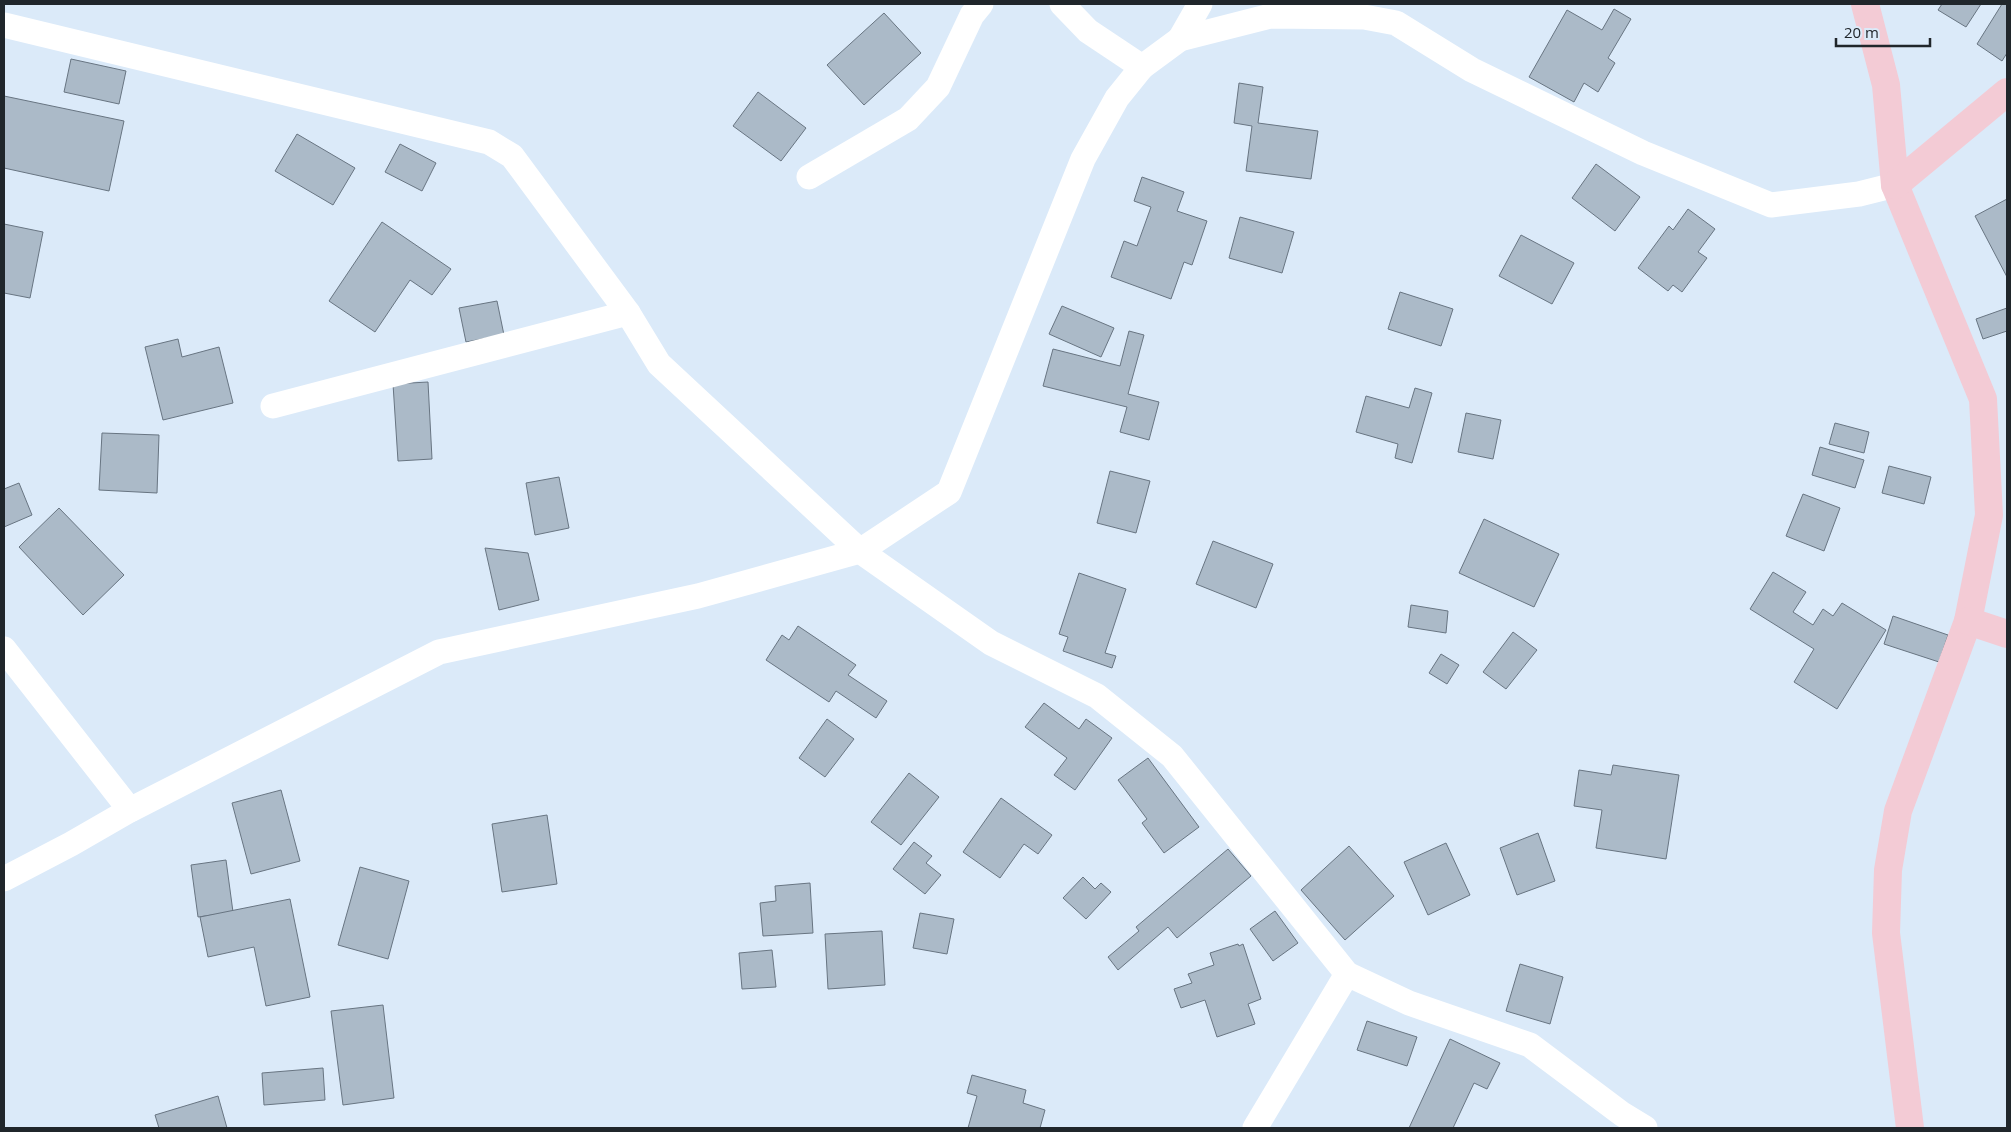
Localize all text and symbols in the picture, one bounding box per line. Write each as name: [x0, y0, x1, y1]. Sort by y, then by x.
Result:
scale bar: [1836, 15, 1930, 47]
text: 20 m: [1844, 22, 1879, 42]

